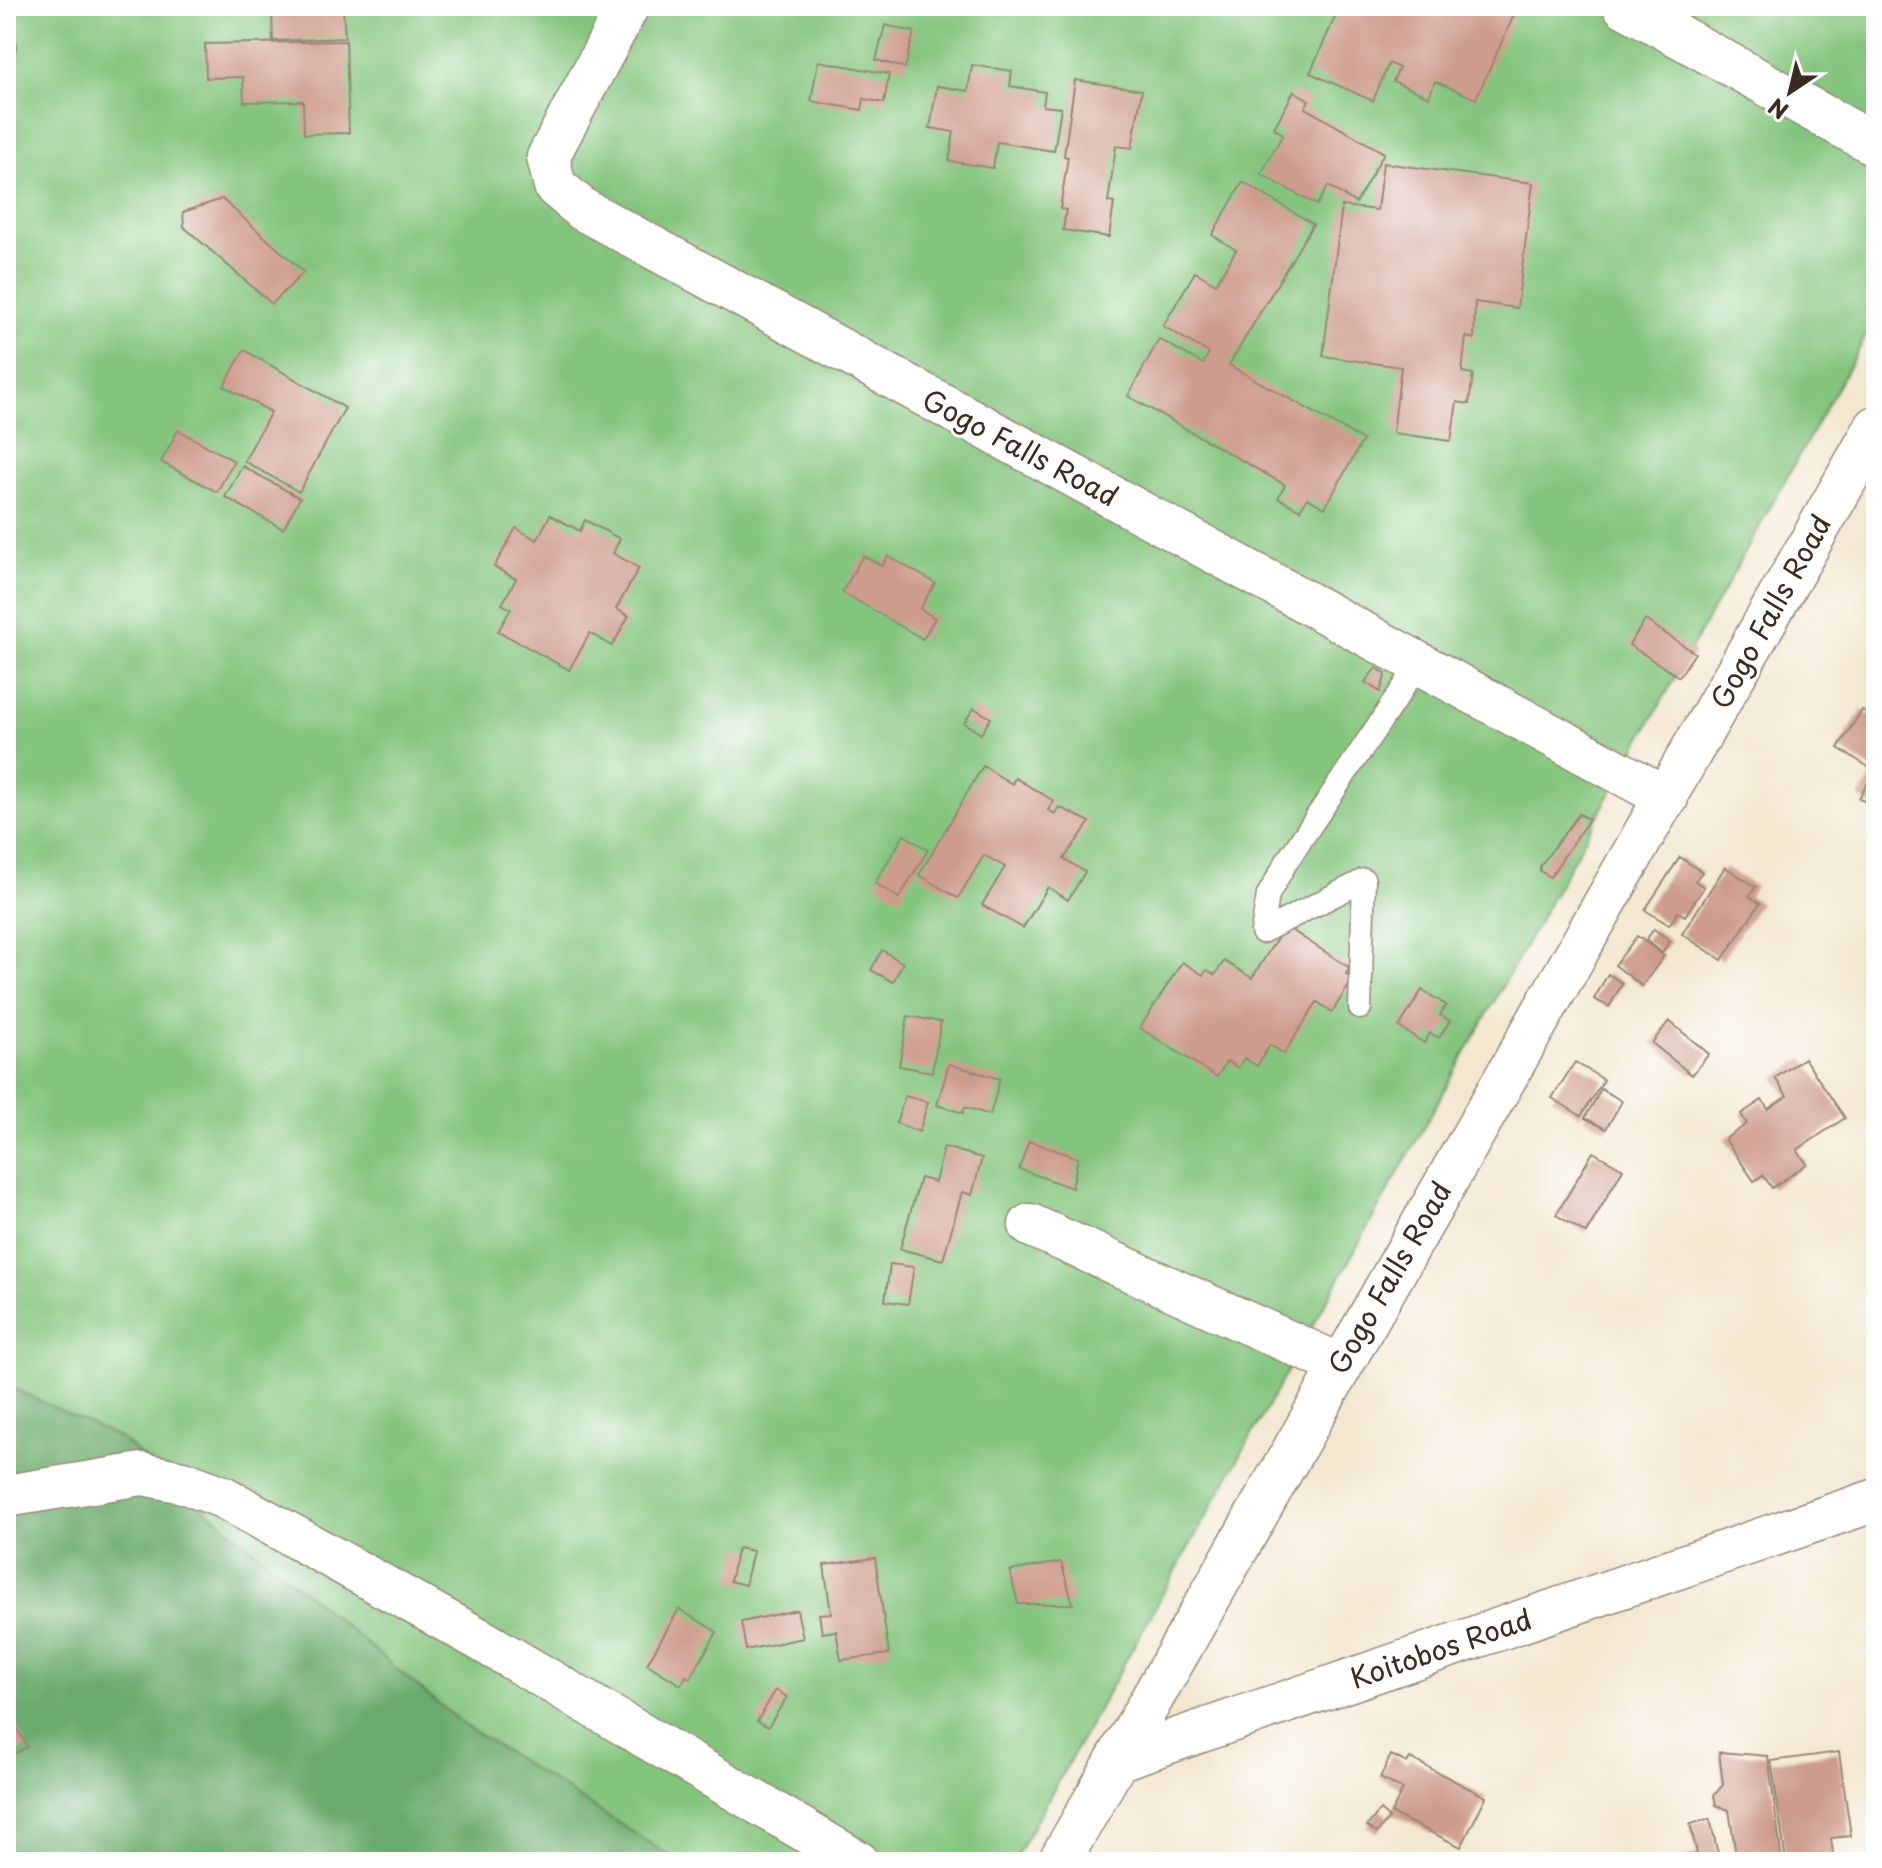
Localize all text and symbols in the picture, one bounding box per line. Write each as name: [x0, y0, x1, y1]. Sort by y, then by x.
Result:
north arrow: [1750, 52, 1830, 132]
text: N: [1761, 91, 1794, 128]
street label: Gogo Falls Road: [915, 377, 1126, 516]
street label: Gogo Falls Road: [1698, 506, 1841, 716]
street label: Gogo Falls Road: [1316, 1173, 1461, 1382]
street label: Koitobos Road: [1344, 1596, 1537, 1699]

